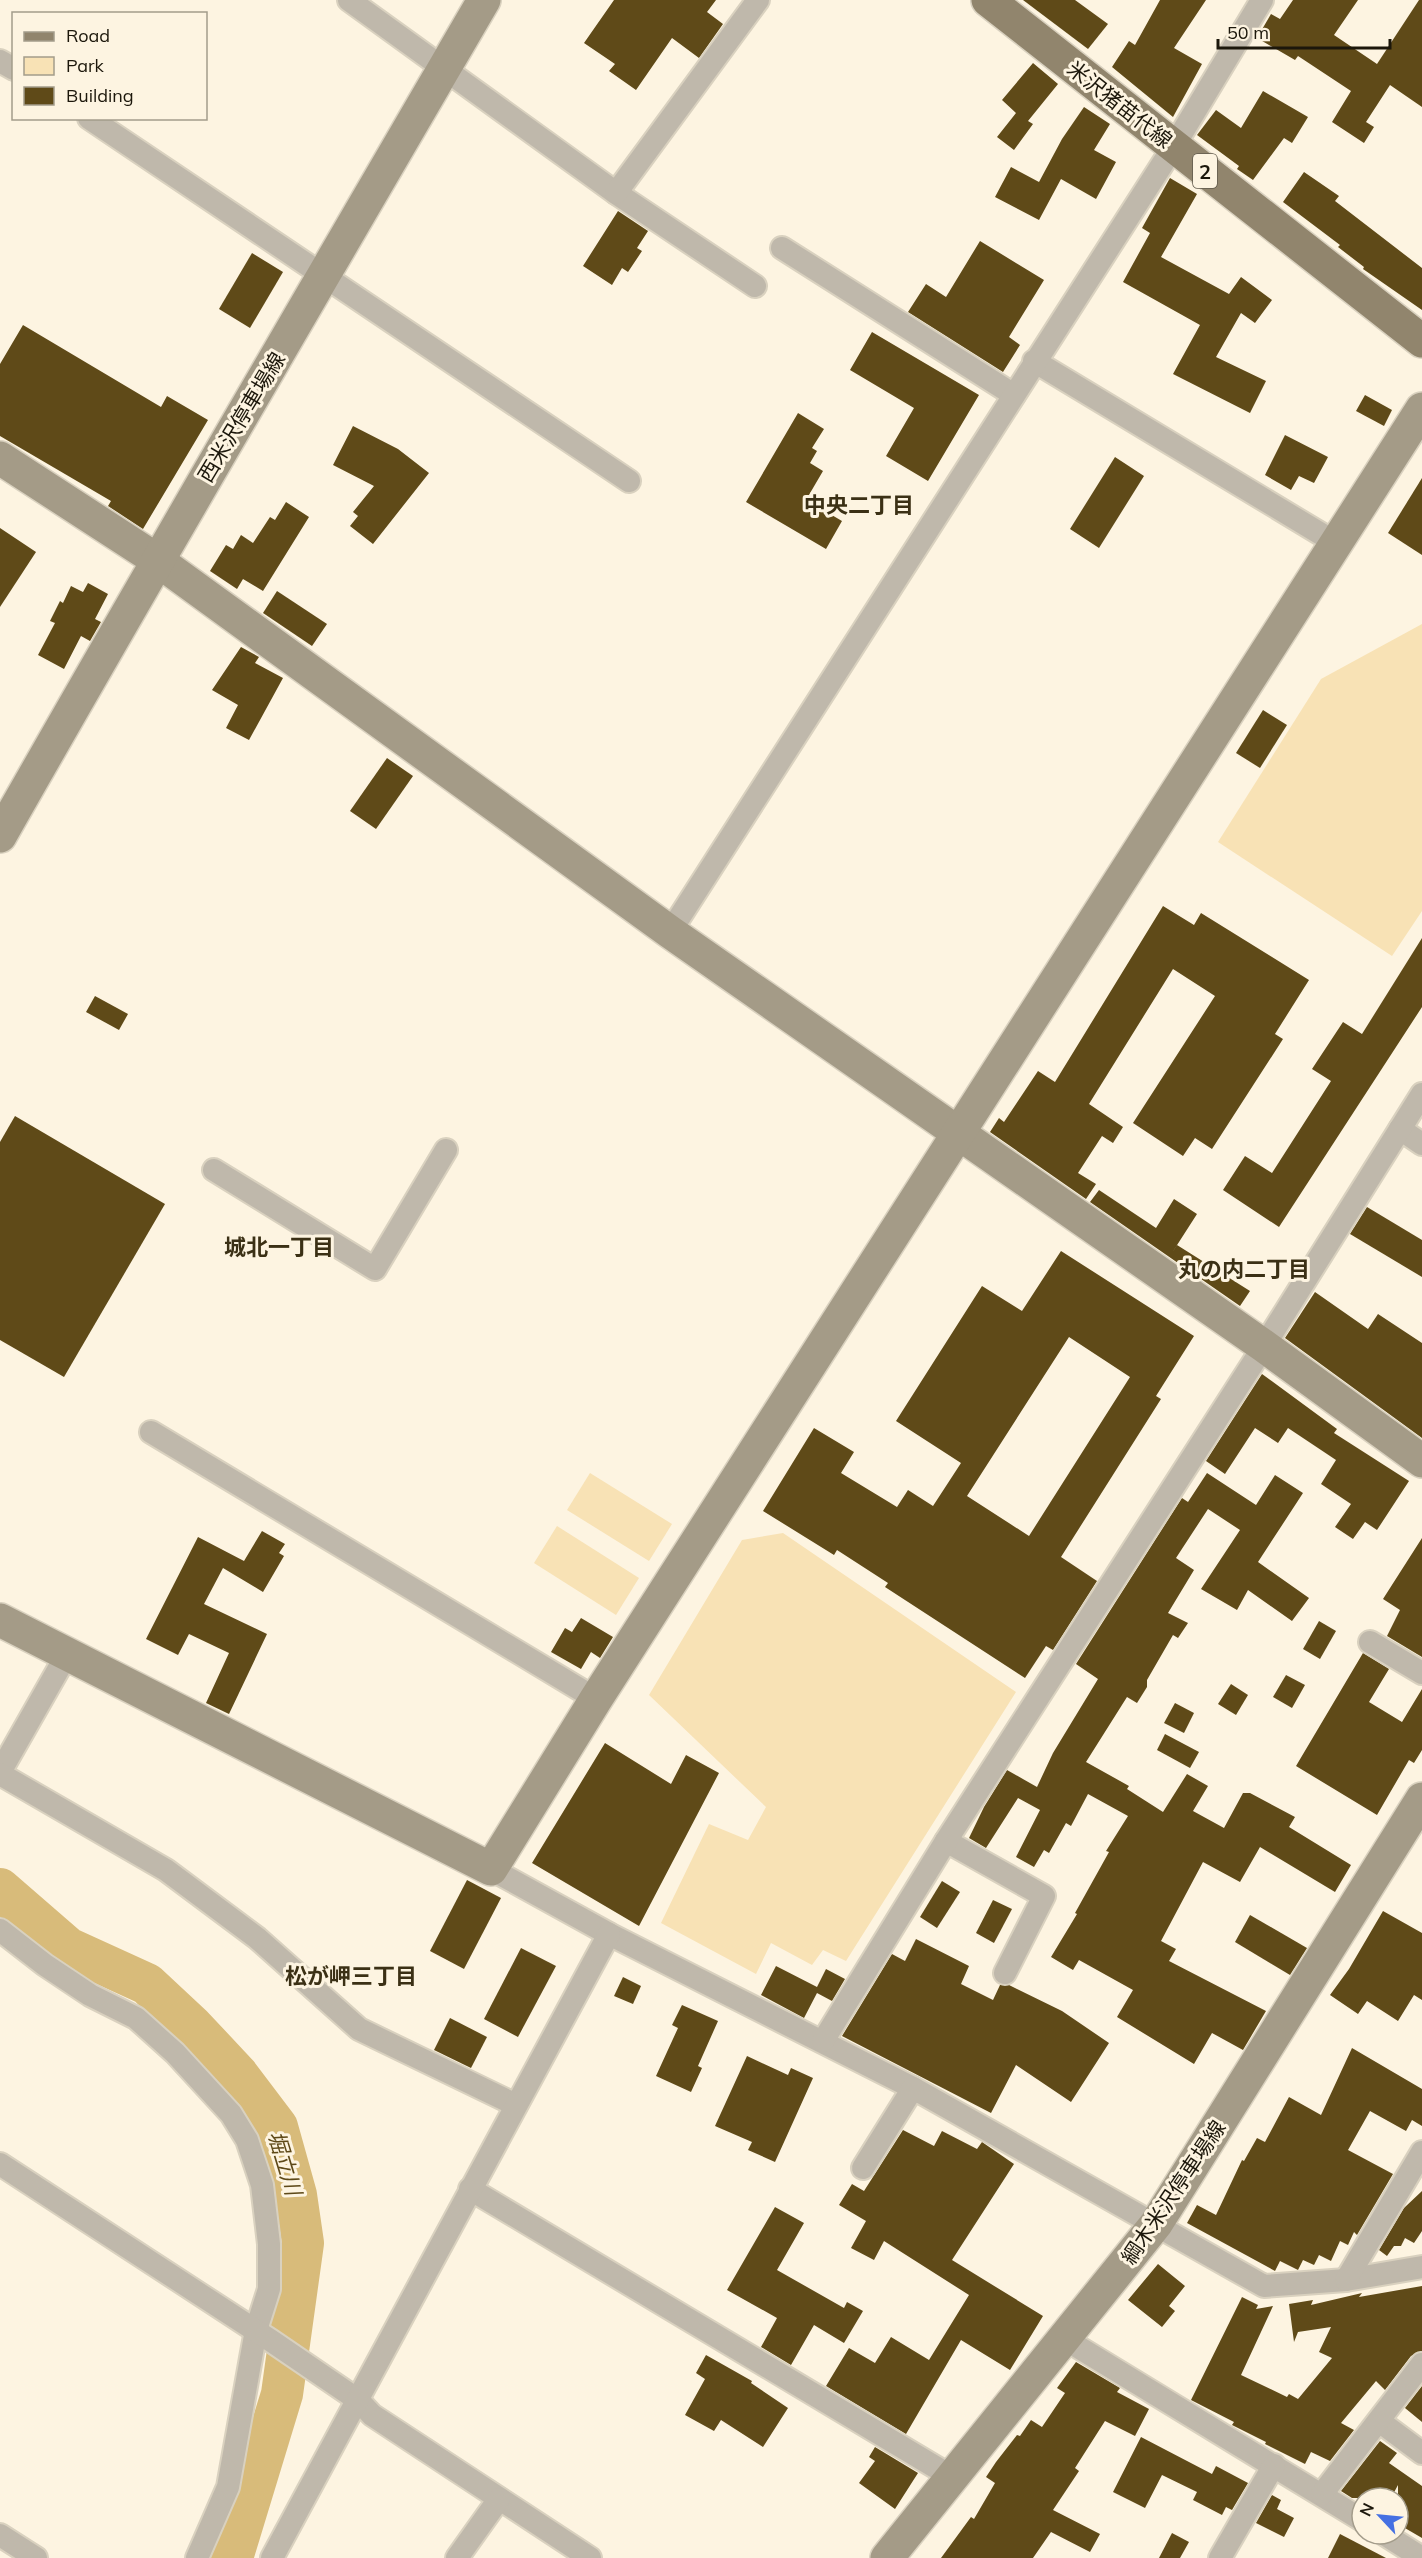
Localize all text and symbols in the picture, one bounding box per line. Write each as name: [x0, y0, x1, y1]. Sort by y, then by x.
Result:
legend: [12, 12, 207, 120]
scale bar: [1218, 12, 1390, 50]
text: 50 m: [1227, 21, 1269, 44]
text: Road: [66, 24, 110, 47]
text: Park: [66, 54, 105, 77]
street label: 米沢猪苗代線: [1062, 55, 1178, 153]
text: Building: [66, 84, 134, 107]
road number: 2: [1193, 154, 1217, 188]
street label: 西米沢停車場線: [192, 347, 290, 487]
district label: 中央二丁目: [804, 491, 914, 519]
district label: 城北一丁目: [224, 1233, 334, 1261]
district label: 丸の内二丁目: [1178, 1255, 1310, 1283]
district label: 松が岬三丁目: [285, 1962, 417, 1990]
street label: 綱木米沢停車場線: [1115, 2115, 1231, 2269]
water label: 堀立川: [262, 2127, 309, 2201]
north arrow: [1350, 2486, 1410, 2546]
text: N: [1355, 2500, 1378, 2519]

